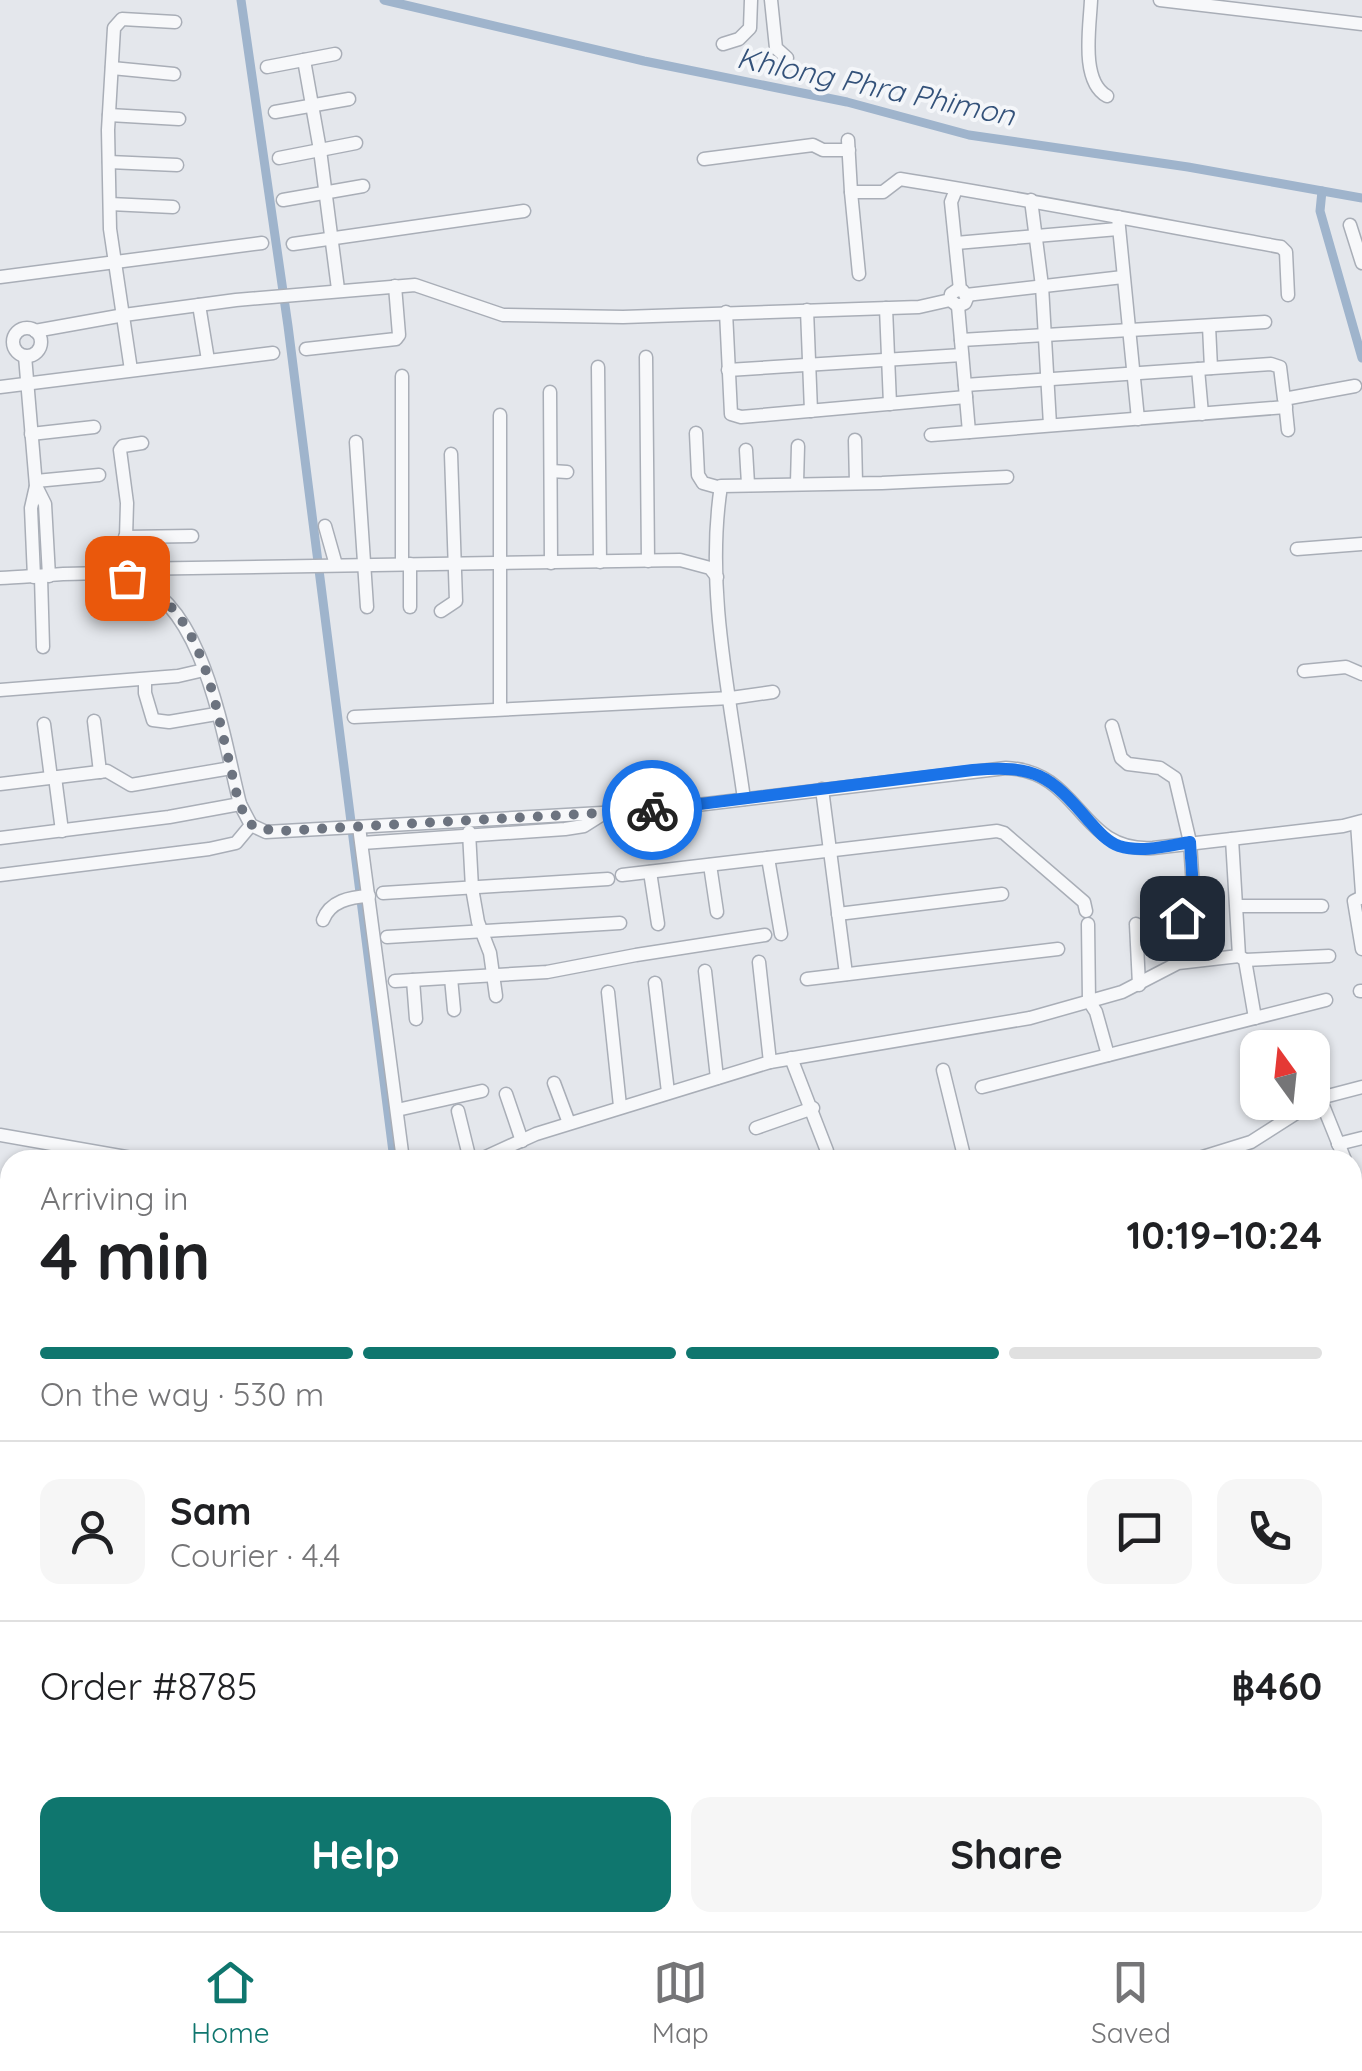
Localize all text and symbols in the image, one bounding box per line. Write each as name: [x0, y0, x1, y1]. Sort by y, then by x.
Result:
water label: Khlong Phra Phimon: [734, 38, 1019, 134]
pin: [85, 536, 170, 621]
icon: bag: [100, 551, 155, 606]
courier: [602, 760, 702, 860]
icon: bike: [625, 783, 680, 838]
pin: [1140, 876, 1225, 961]
icon: home: [1155, 891, 1210, 946]
north arrow: [1240, 1030, 1330, 1120]
map controls: [1240, 1030, 1330, 1120]
text: Arriving in: [40, 1178, 189, 1218]
text: 10:19–10:24: [1127, 1211, 1322, 1259]
text: 4 min: [40, 1215, 210, 1296]
text: On the way · 530 m: [40, 1374, 324, 1414]
button: person: [40, 1479, 145, 1584]
button: chat: [1087, 1479, 1192, 1584]
button: phone: [1217, 1479, 1322, 1584]
text: Sam: [170, 1487, 252, 1535]
text: Courier · 4.4: [170, 1535, 340, 1575]
text: Order #8785: [40, 1662, 257, 1710]
text: ฿460: [1231, 1662, 1322, 1710]
button: Help: [40, 1797, 671, 1912]
button: Share: [691, 1797, 1322, 1912]
tab: Home: [191, 1955, 270, 2050]
tab: Map: [652, 1955, 709, 2050]
tab: Saved: [1091, 1955, 1171, 2050]

